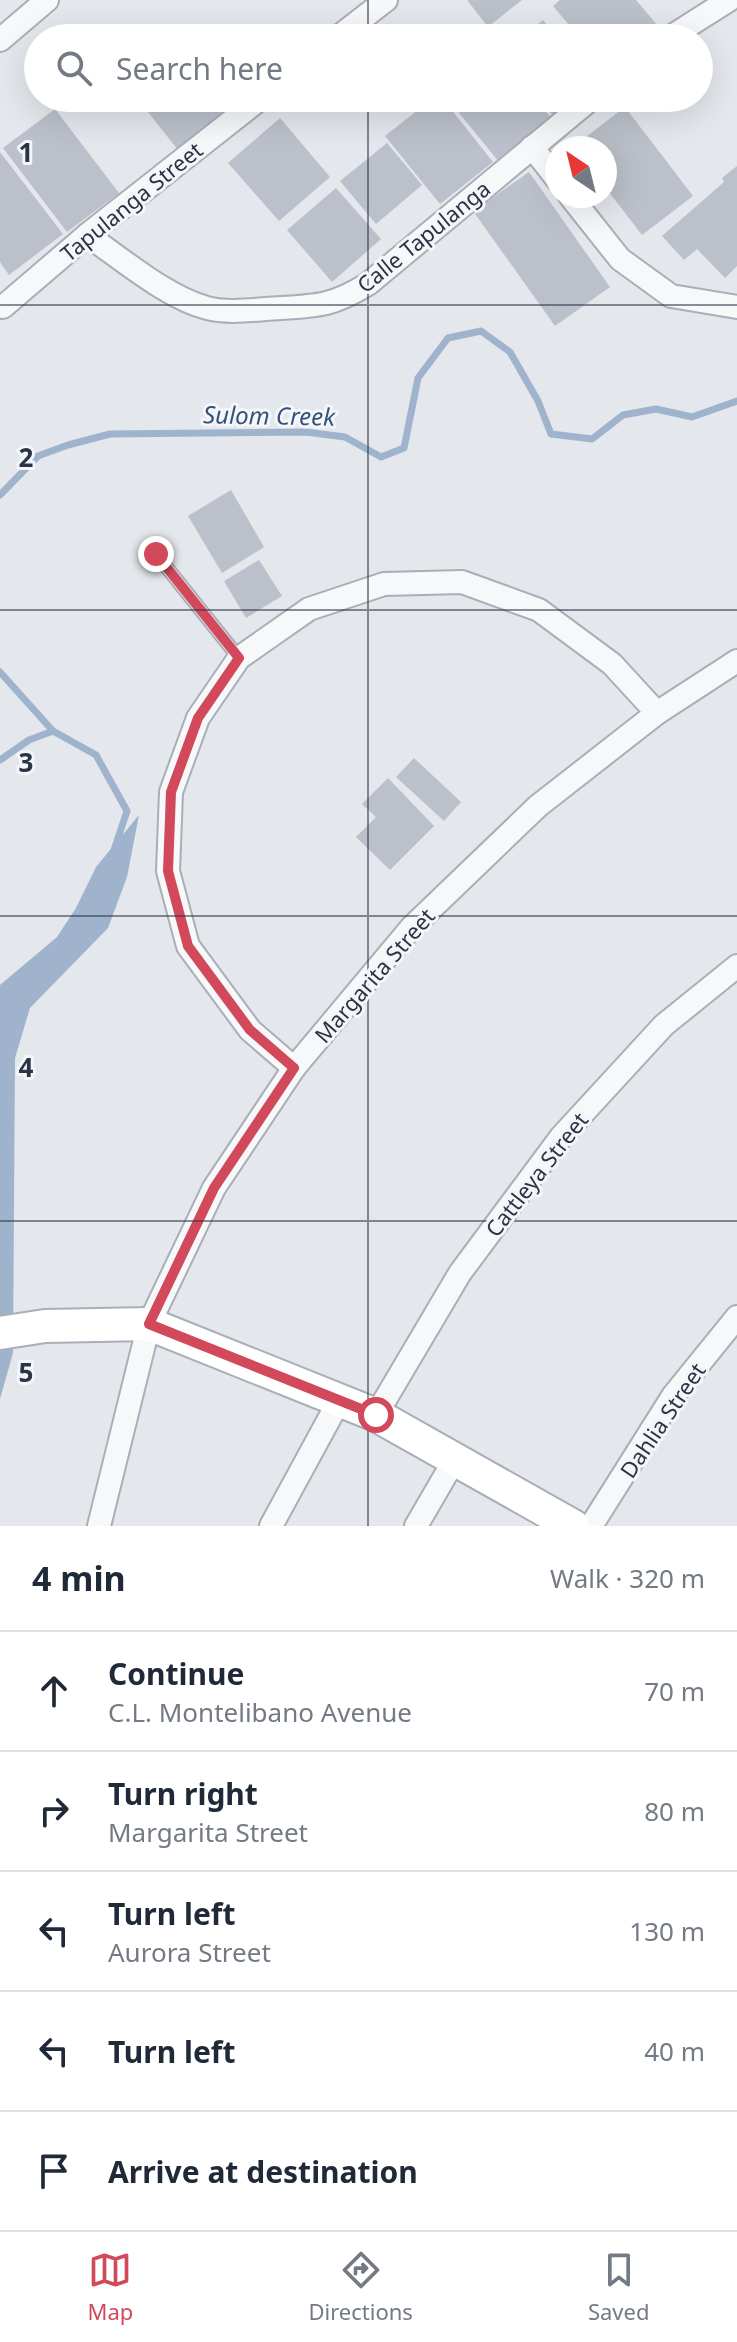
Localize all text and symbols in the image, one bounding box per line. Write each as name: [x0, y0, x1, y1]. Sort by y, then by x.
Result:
search box: [24, 24, 713, 112]
icon: search: [52, 46, 96, 90]
text: Search here: [116, 48, 283, 89]
text: 1: [19, 134, 33, 170]
street label: Tapulanga Street: [54, 134, 208, 268]
north arrow: [545, 136, 617, 208]
street label: Calle Tapulanga: [350, 173, 496, 299]
water label: Sulom Creek: [203, 397, 336, 433]
text: 2: [19, 439, 34, 475]
route end: [138, 536, 174, 572]
text: 3: [19, 744, 33, 780]
street label: Margarita Street: [307, 901, 441, 1049]
text: 4: [19, 1049, 34, 1085]
street label: Cattleya Street: [478, 1105, 594, 1243]
text: 5: [19, 1354, 33, 1390]
street label: Dahlia Street: [612, 1357, 712, 1483]
route start: [358, 1397, 394, 1433]
text: 4 min: [32, 1555, 126, 1601]
text: Walk · 320 m: [550, 1560, 705, 1596]
text: Continue: [108, 1653, 244, 1694]
icon: ahead: [32, 1669, 76, 1713]
text: 70 m: [644, 1673, 705, 1709]
text: C.L. Montelibano Avenue: [108, 1694, 412, 1730]
text: Turn right: [108, 1773, 258, 1814]
icon: right: [32, 1789, 76, 1833]
text: 80 m: [644, 1793, 705, 1829]
text: Margarita Street: [108, 1814, 308, 1850]
text: Turn left: [108, 1893, 236, 1934]
icon: left: [32, 1909, 76, 1953]
text: 130 m: [629, 1913, 705, 1949]
text: Aurora Street: [108, 1934, 271, 1970]
icon: left: [32, 2029, 76, 2073]
text: Turn left: [108, 2031, 236, 2072]
text: 40 m: [644, 2033, 705, 2069]
icon: arrive: [32, 2149, 76, 2193]
text: Arrive at destination: [108, 2151, 418, 2192]
tab: Map: [88, 2248, 133, 2326]
tab: Directions: [308, 2248, 413, 2326]
tab: Saved: [588, 2248, 649, 2326]

